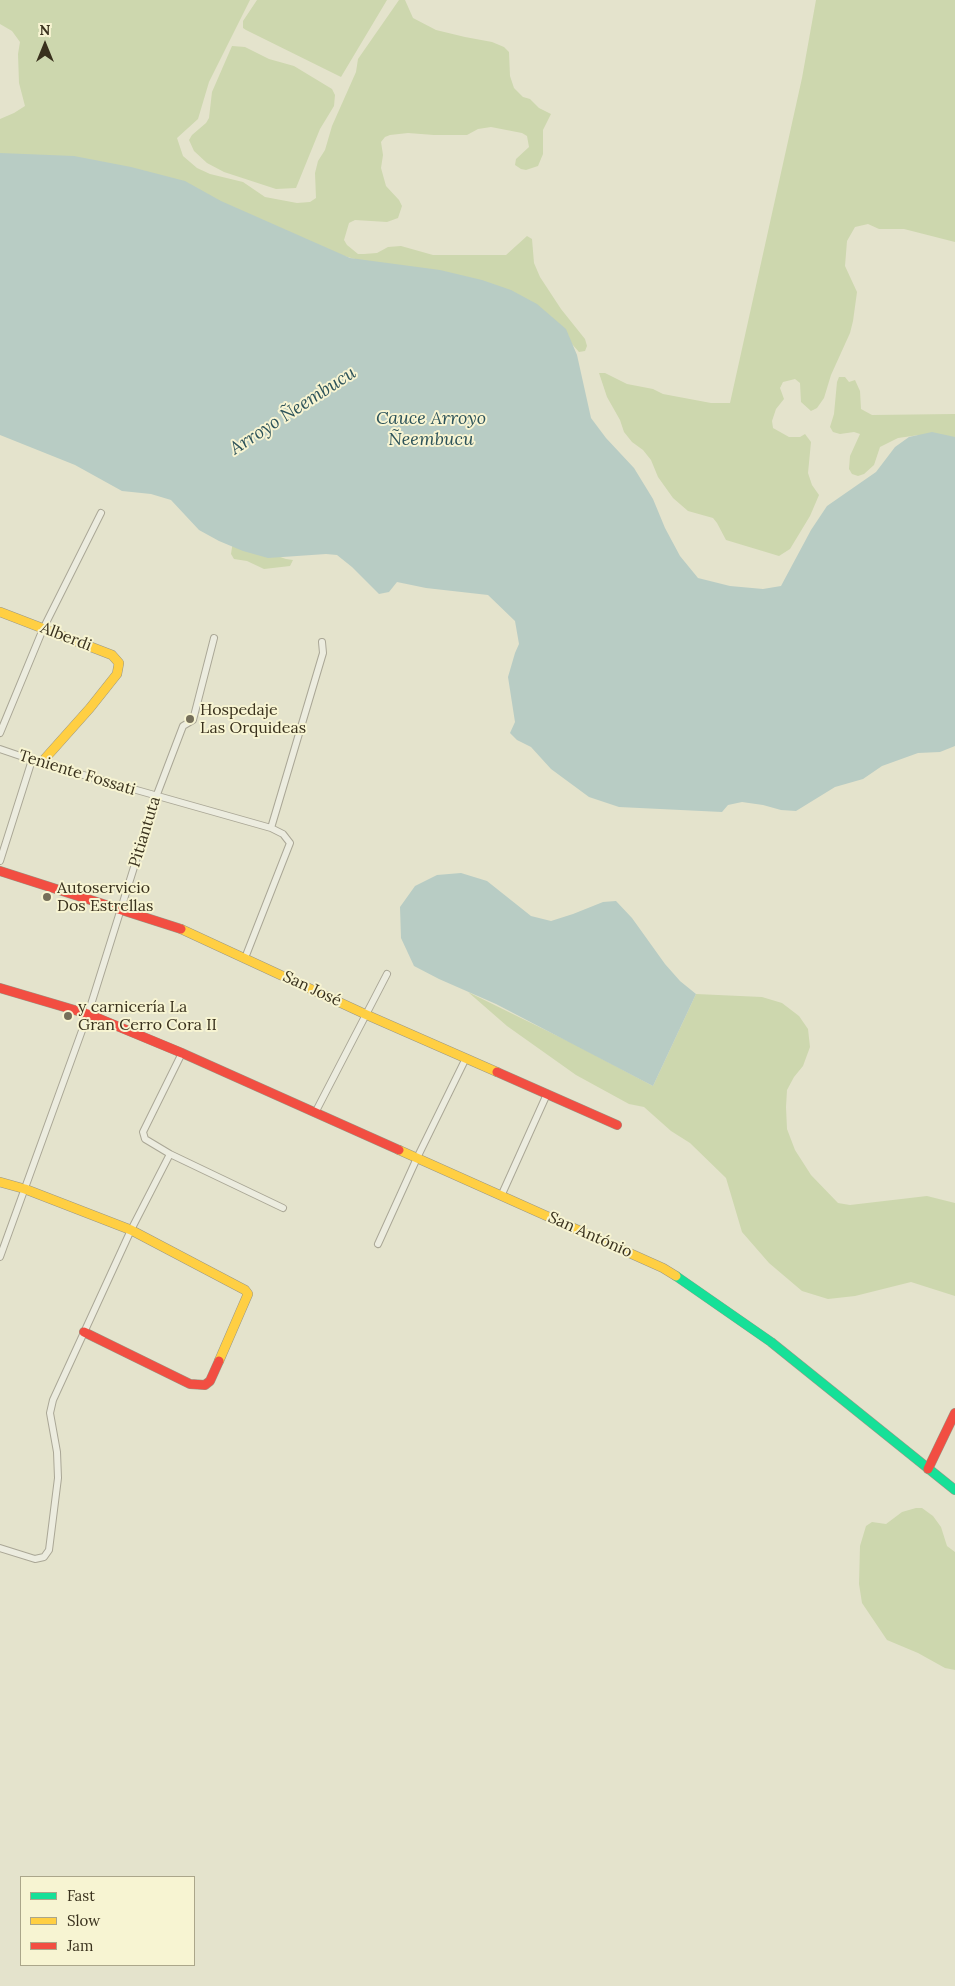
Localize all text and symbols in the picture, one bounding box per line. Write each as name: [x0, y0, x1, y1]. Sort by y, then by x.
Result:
north arrow: [20, 20, 70, 70]
text: N: [40, 21, 50, 39]
water label: Arroyo Ñeembucu: [226, 362, 360, 460]
water label: Cauce Arroyo Ñeembucu: [376, 408, 486, 450]
street label: Alberdi: [38, 618, 94, 656]
place label: Hospedaje Las Orquideas: [200, 700, 306, 738]
marker: Hospedaje Las Orquideas: [184, 713, 196, 725]
street label: Teniente Fossati: [16, 746, 138, 800]
street label: Pitiantuta: [125, 794, 165, 870]
place label: Autoservicio Dos Estrellas: [57, 878, 153, 916]
marker: Autoservicio Dos Estrellas: [41, 891, 53, 903]
street label: San José: [280, 967, 344, 1011]
place label: y carnicería La Gran Cerro Cora II: [78, 997, 217, 1035]
marker: y carnicería La Gran Cerro Cora II: [62, 1010, 74, 1022]
street label: San António: [545, 1208, 635, 1262]
legend: [20, 1876, 195, 1966]
text: Fast: [67, 1886, 95, 1905]
text: Slow: [67, 1911, 100, 1930]
text: Jam: [67, 1936, 94, 1955]

